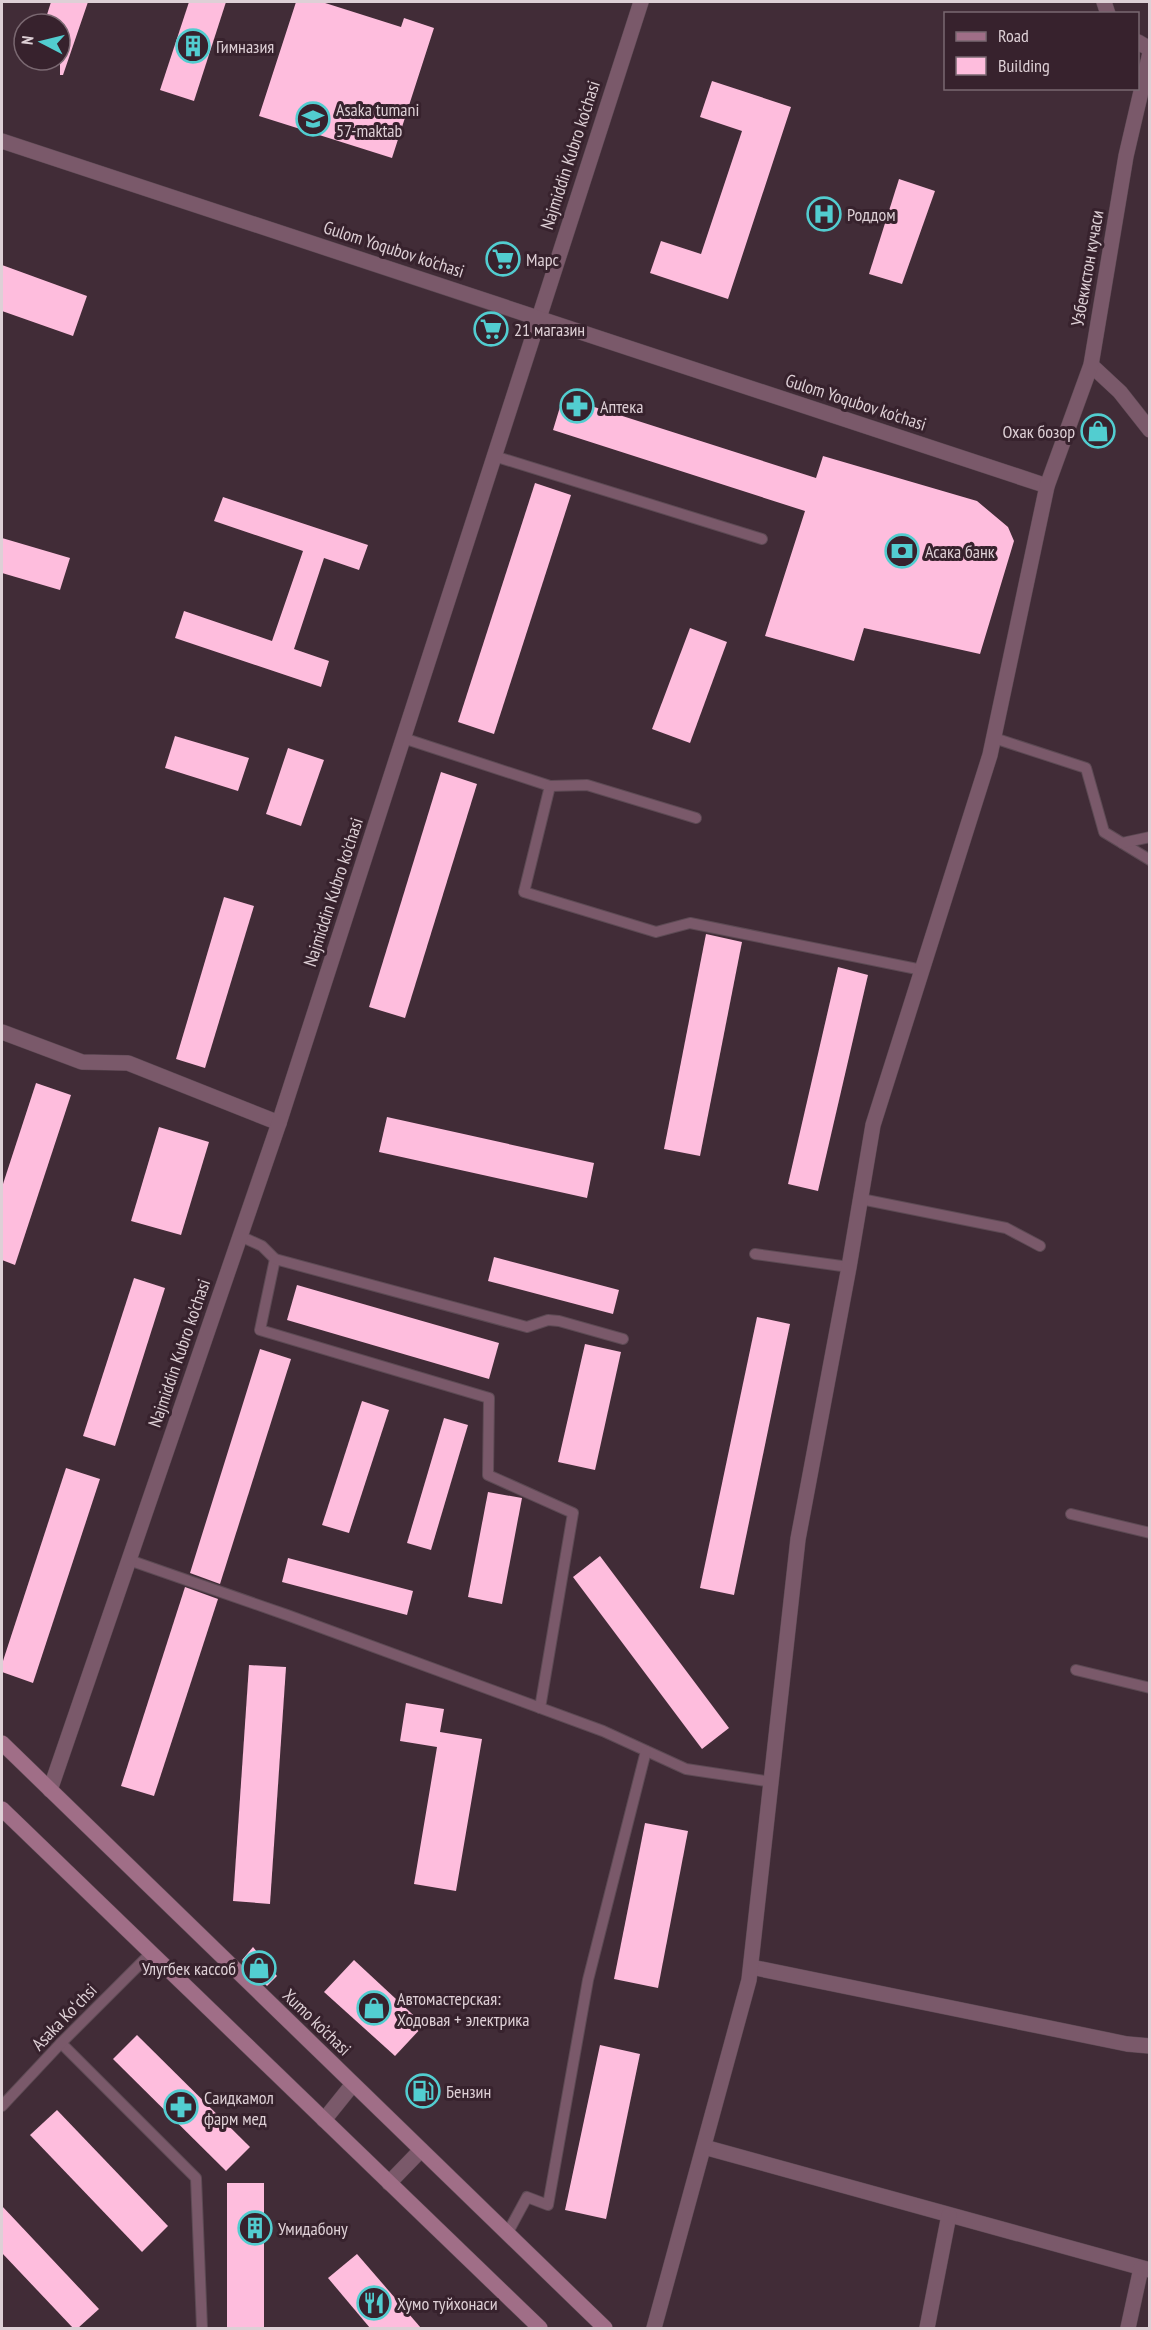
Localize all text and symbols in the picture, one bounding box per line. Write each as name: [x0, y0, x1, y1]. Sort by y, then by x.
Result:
north arrow: [12, 12, 72, 72]
legend: [944, 12, 1139, 90]
text: Road: [998, 24, 1029, 47]
building icon: Гимназия: [175, 28, 211, 64]
text: N: [17, 35, 38, 46]
place label: Гимназия: [216, 35, 274, 58]
text: Building: [998, 54, 1050, 77]
street label: Najmiddin Kubro ko'chasi: [535, 78, 605, 232]
place label: Asaka tumani 57-maktab: [336, 98, 419, 142]
school or university icon: Asaka tumani 57-maktab: [295, 101, 331, 137]
hospital icon: Роддом: [806, 196, 842, 232]
place label: Роддом: [847, 203, 896, 226]
street label: Узбекистон кучаси: [1065, 208, 1109, 328]
street label: Gulom Yoqubov ko'chasi: [321, 215, 467, 283]
supermarket icon: Марс: [485, 241, 521, 277]
place label: Марс: [526, 248, 559, 271]
supermarket icon: 21 магазин: [473, 311, 509, 347]
place label: 21 магазин: [514, 318, 585, 341]
street label: Gulom Yoqubov ko'chasi: [783, 368, 929, 436]
pharmacy icon: Аптека: [559, 388, 595, 424]
place label: Аптека: [600, 395, 643, 418]
shop icon: Охак бозор: [1080, 413, 1116, 449]
place label: Охак бозор: [1003, 420, 1075, 443]
bank icon: Асака банк: [884, 533, 920, 569]
place label: Асака банк: [925, 540, 995, 563]
street label: Najmiddin Kubro ko'chasi: [298, 815, 368, 969]
street label: Najmiddin Kubro ko'chasi: [143, 1276, 215, 1430]
shop icon: Улугбек кассоб: [241, 1950, 277, 1986]
place label: Улугбек кассоб: [142, 1957, 236, 1980]
street label: Asaka Koʻchsi: [27, 1979, 101, 2055]
street label: Xumo ko’chasi: [278, 1984, 356, 2060]
place label: Автомастерская: Ходовая + электрика: [397, 1987, 529, 2031]
shop icon: Автомастерская: Ходовая + электрика: [356, 1990, 392, 2026]
fuel station icon: Бензин: [405, 2073, 441, 2109]
place label: Бензин: [446, 2080, 491, 2103]
place label: Саидкамол фарм мед: [204, 2086, 274, 2130]
pharmacy icon: Саидкамол фарм мед: [163, 2089, 199, 2125]
building icon: Умидабону: [237, 2210, 273, 2246]
place label: Умидабону: [278, 2217, 348, 2240]
restaurant icon: Хумо туйхонаси: [356, 2285, 392, 2321]
place label: Хумо туйхонаси: [397, 2292, 498, 2315]

